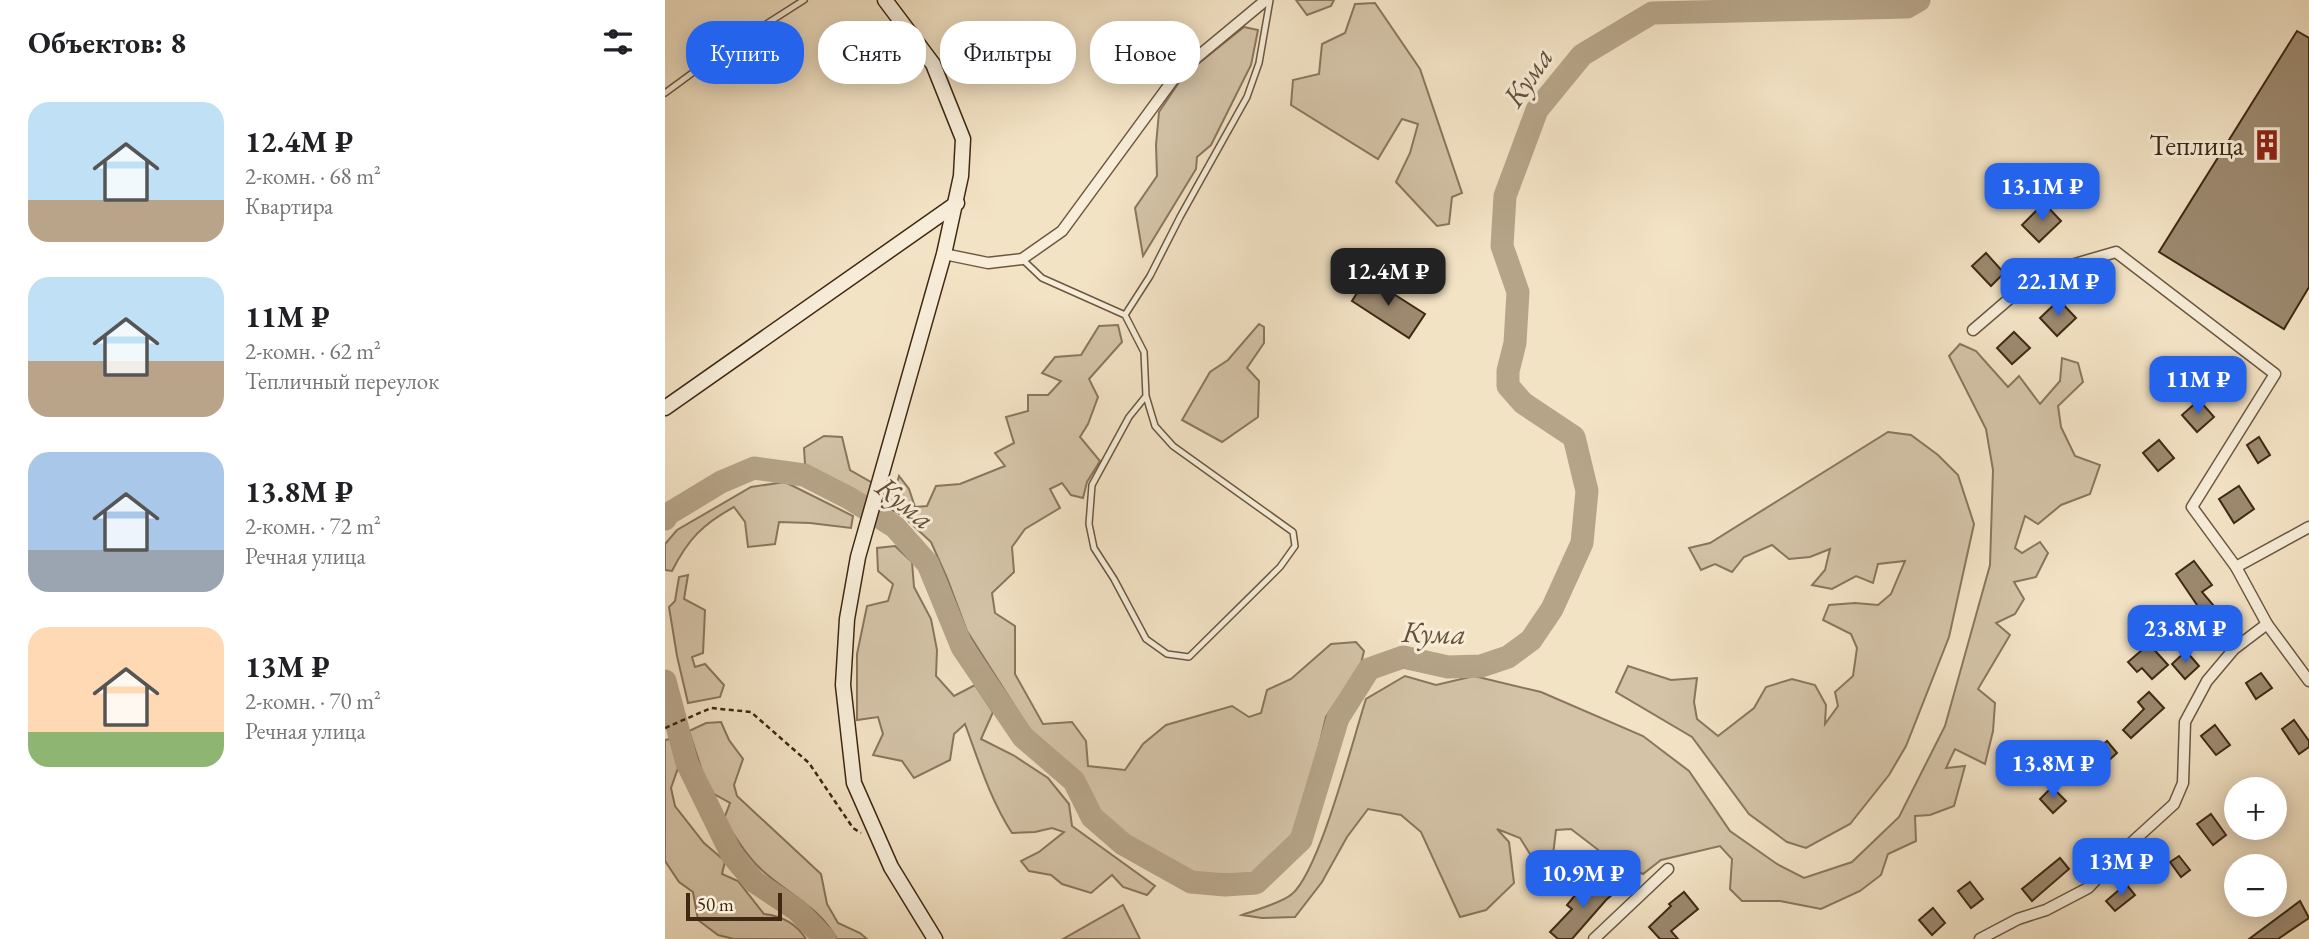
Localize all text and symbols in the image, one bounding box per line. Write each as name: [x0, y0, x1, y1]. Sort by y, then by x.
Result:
chip: Купить: [686, 21, 804, 84]
chip: Снять: [818, 21, 926, 84]
chip: Фильтры: [940, 21, 1076, 84]
chip: Новое: [1090, 21, 1200, 84]
text: Объектов: 8: [28, 23, 186, 62]
icon: filters: [599, 23, 637, 61]
water label: Кума: [1493, 39, 1562, 115]
text: 12.4M ₽: [245, 122, 353, 161]
place label: Теплица: [2149, 127, 2245, 163]
building icon: Теплица: [2250, 128, 2284, 162]
icon: home: [84, 130, 168, 214]
text: 2-комн. · 68 m²: [245, 161, 381, 191]
pin: 13.1M ₽: [1977, 164, 2107, 223]
text: 13.1M ₽: [2001, 171, 2083, 201]
text: Квартира: [245, 191, 333, 221]
pin: 12.4M ₽: [1323, 248, 1453, 308]
text: 12.4M ₽: [1347, 256, 1429, 286]
pin: 22.1M ₽: [1993, 258, 2123, 318]
text: 22.1M ₽: [2017, 266, 2099, 296]
text: 11M ₽: [245, 297, 330, 336]
icon: home: [84, 305, 168, 389]
text: 2-комн. · 62 m²: [245, 336, 381, 366]
pin: 11M ₽: [2149, 356, 2247, 416]
text: 11M ₽: [2165, 364, 2231, 394]
text: Тепличный переулок: [245, 366, 439, 396]
water label: Кума: [867, 467, 943, 538]
text: 13.8M ₽: [245, 472, 353, 511]
icon: home: [84, 480, 168, 564]
text: 2-комн. · 72 m²: [245, 511, 381, 541]
text: Речная улица: [245, 541, 366, 571]
pin: 23.8M ₽: [2120, 606, 2250, 665]
water label: Кума: [1400, 612, 1467, 653]
text: 23.8M ₽: [2144, 613, 2226, 643]
text: 13M ₽: [245, 647, 330, 686]
icon: home: [84, 655, 168, 739]
text: 2-комн. · 70 m²: [245, 686, 381, 716]
text: Речная улица: [245, 716, 366, 746]
pin: 13.8M ₽: [1988, 740, 2118, 800]
text: 13.8M ₽: [2012, 748, 2094, 778]
map controls: [2224, 777, 2287, 917]
button: +: [2224, 777, 2287, 840]
pin: 13M ₽: [2072, 838, 2170, 898]
text: 13M ₽: [2088, 846, 2154, 876]
pin: 10.9M ₽: [1518, 850, 1648, 910]
button: −: [2224, 854, 2287, 917]
text: 10.9M ₽: [1542, 858, 1624, 888]
scale bar: [686, 890, 782, 922]
text: 50 m: [697, 892, 734, 917]

